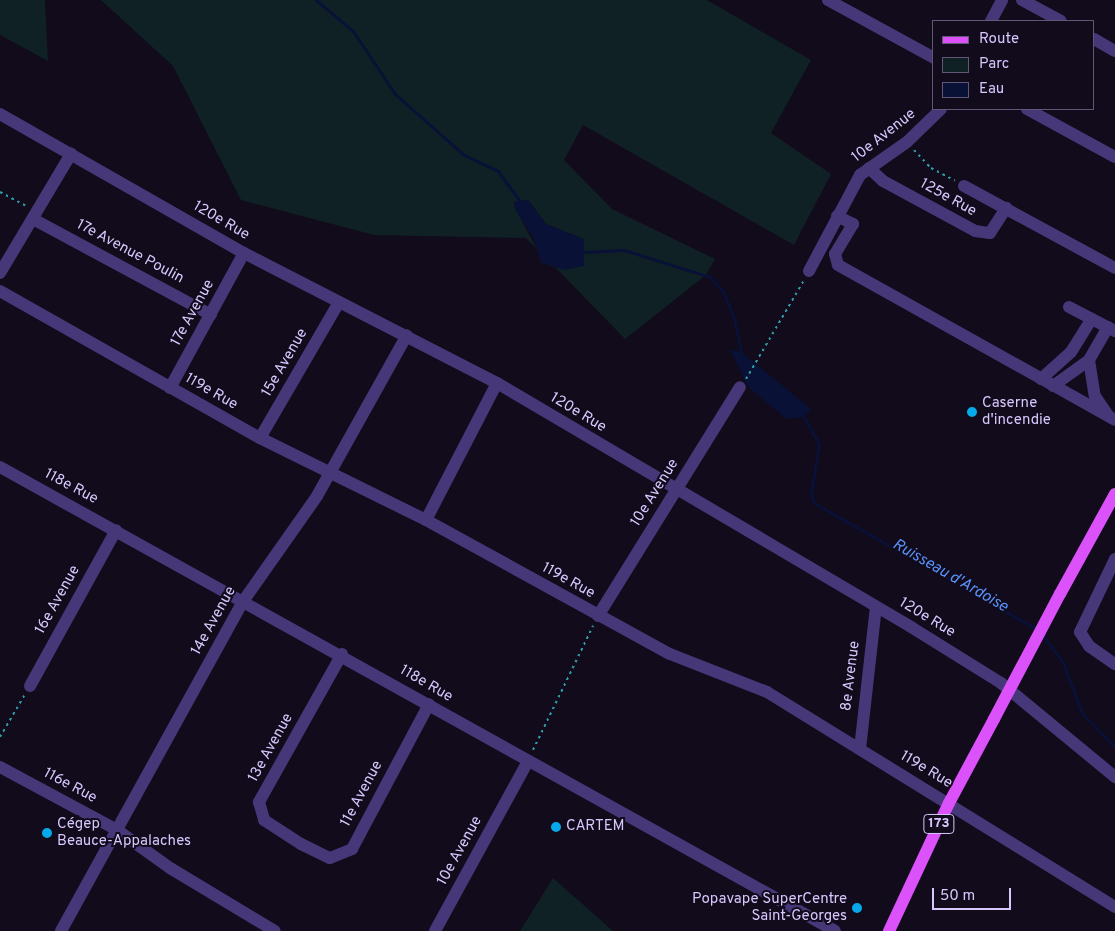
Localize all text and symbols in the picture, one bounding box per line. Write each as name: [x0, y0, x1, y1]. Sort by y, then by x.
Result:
legend: [932, 20, 1095, 110]
text: Route: [979, 30, 1019, 49]
text: Parc: [979, 55, 1009, 74]
text: Eau: [979, 80, 1004, 99]
street label: 10e Avenue: [848, 105, 920, 167]
street label: 125e Rue: [917, 175, 979, 221]
street label: 120e Rue: [190, 198, 252, 244]
street label: 17e Avenue Poulin: [73, 216, 187, 288]
street label: 17e Avenue: [167, 276, 219, 350]
street label: 15e Avenue: [258, 325, 312, 401]
street label: 119e Rue: [181, 370, 241, 414]
street label: 120e Rue: [547, 389, 609, 437]
place label: Caserne d'incendie: [982, 394, 1051, 429]
marker: Caserne d'incendie: [966, 406, 978, 418]
street label: 10e Avenue: [627, 456, 683, 530]
street label: 118e Rue: [41, 465, 101, 509]
water label: Ruisseau d'Ardoise: [889, 535, 1011, 617]
street label: 119e Rue: [538, 559, 598, 603]
street label: 16e Avenue: [32, 562, 84, 638]
street label: 14e Avenue: [188, 583, 240, 659]
street label: 120e Rue: [896, 594, 958, 642]
street label: 8e Avenue: [838, 640, 864, 712]
street label: 118e Rue: [396, 662, 456, 706]
street label: 13e Avenue: [245, 710, 297, 786]
street label: 119e Rue: [897, 747, 955, 793]
street label: 11e Avenue: [337, 758, 387, 830]
street label: 116e Rue: [40, 764, 100, 808]
road number: 173: [923, 812, 955, 836]
street label: 10e Avenue: [433, 813, 487, 889]
place label: Cégep Beauce-Appalaches: [57, 815, 191, 850]
place label: CARTEM: [566, 818, 625, 836]
marker: CARTEM: [550, 821, 562, 833]
marker: Cégep Beauce-Appalaches: [41, 827, 53, 839]
scale bar: [935, 878, 1014, 910]
text: 50 m: [940, 887, 975, 906]
place label: Popavape SuperCentre Saint-Georges: [692, 890, 847, 925]
marker: Popavape SuperCentre Saint-Georges: [851, 902, 863, 914]

